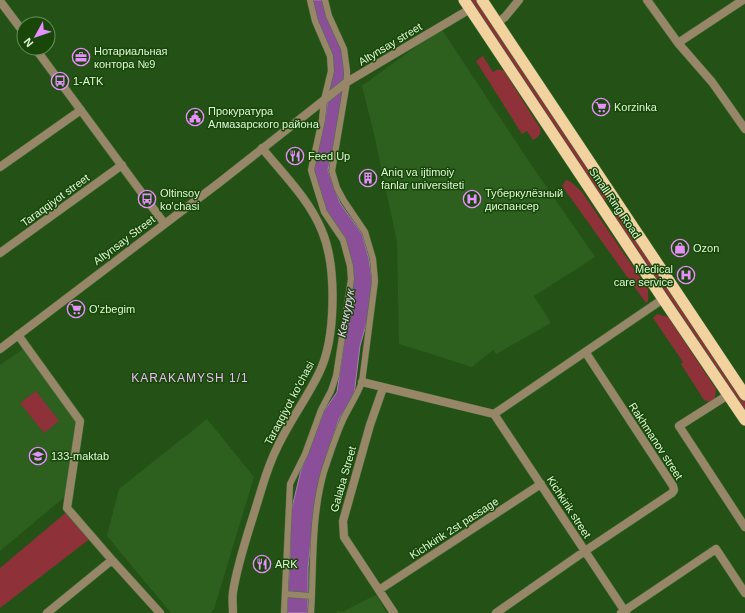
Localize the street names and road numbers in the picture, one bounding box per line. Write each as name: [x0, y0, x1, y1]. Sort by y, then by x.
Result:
street label: Altynsay street: [356, 20, 424, 68]
street label: Small Ring Road: [587, 165, 643, 241]
street label: Taraqqiyot street: [19, 171, 91, 229]
street label: Altynsay Street: [91, 213, 157, 267]
street label: Taraqqiyot ko'chasi: [262, 359, 316, 447]
street label: Rakhmanov street: [627, 400, 685, 482]
street label: Galaba Street: [328, 445, 358, 513]
street label: Kichkirik street: [544, 474, 594, 540]
street label: Kichkirik 2st passage: [407, 495, 501, 561]

